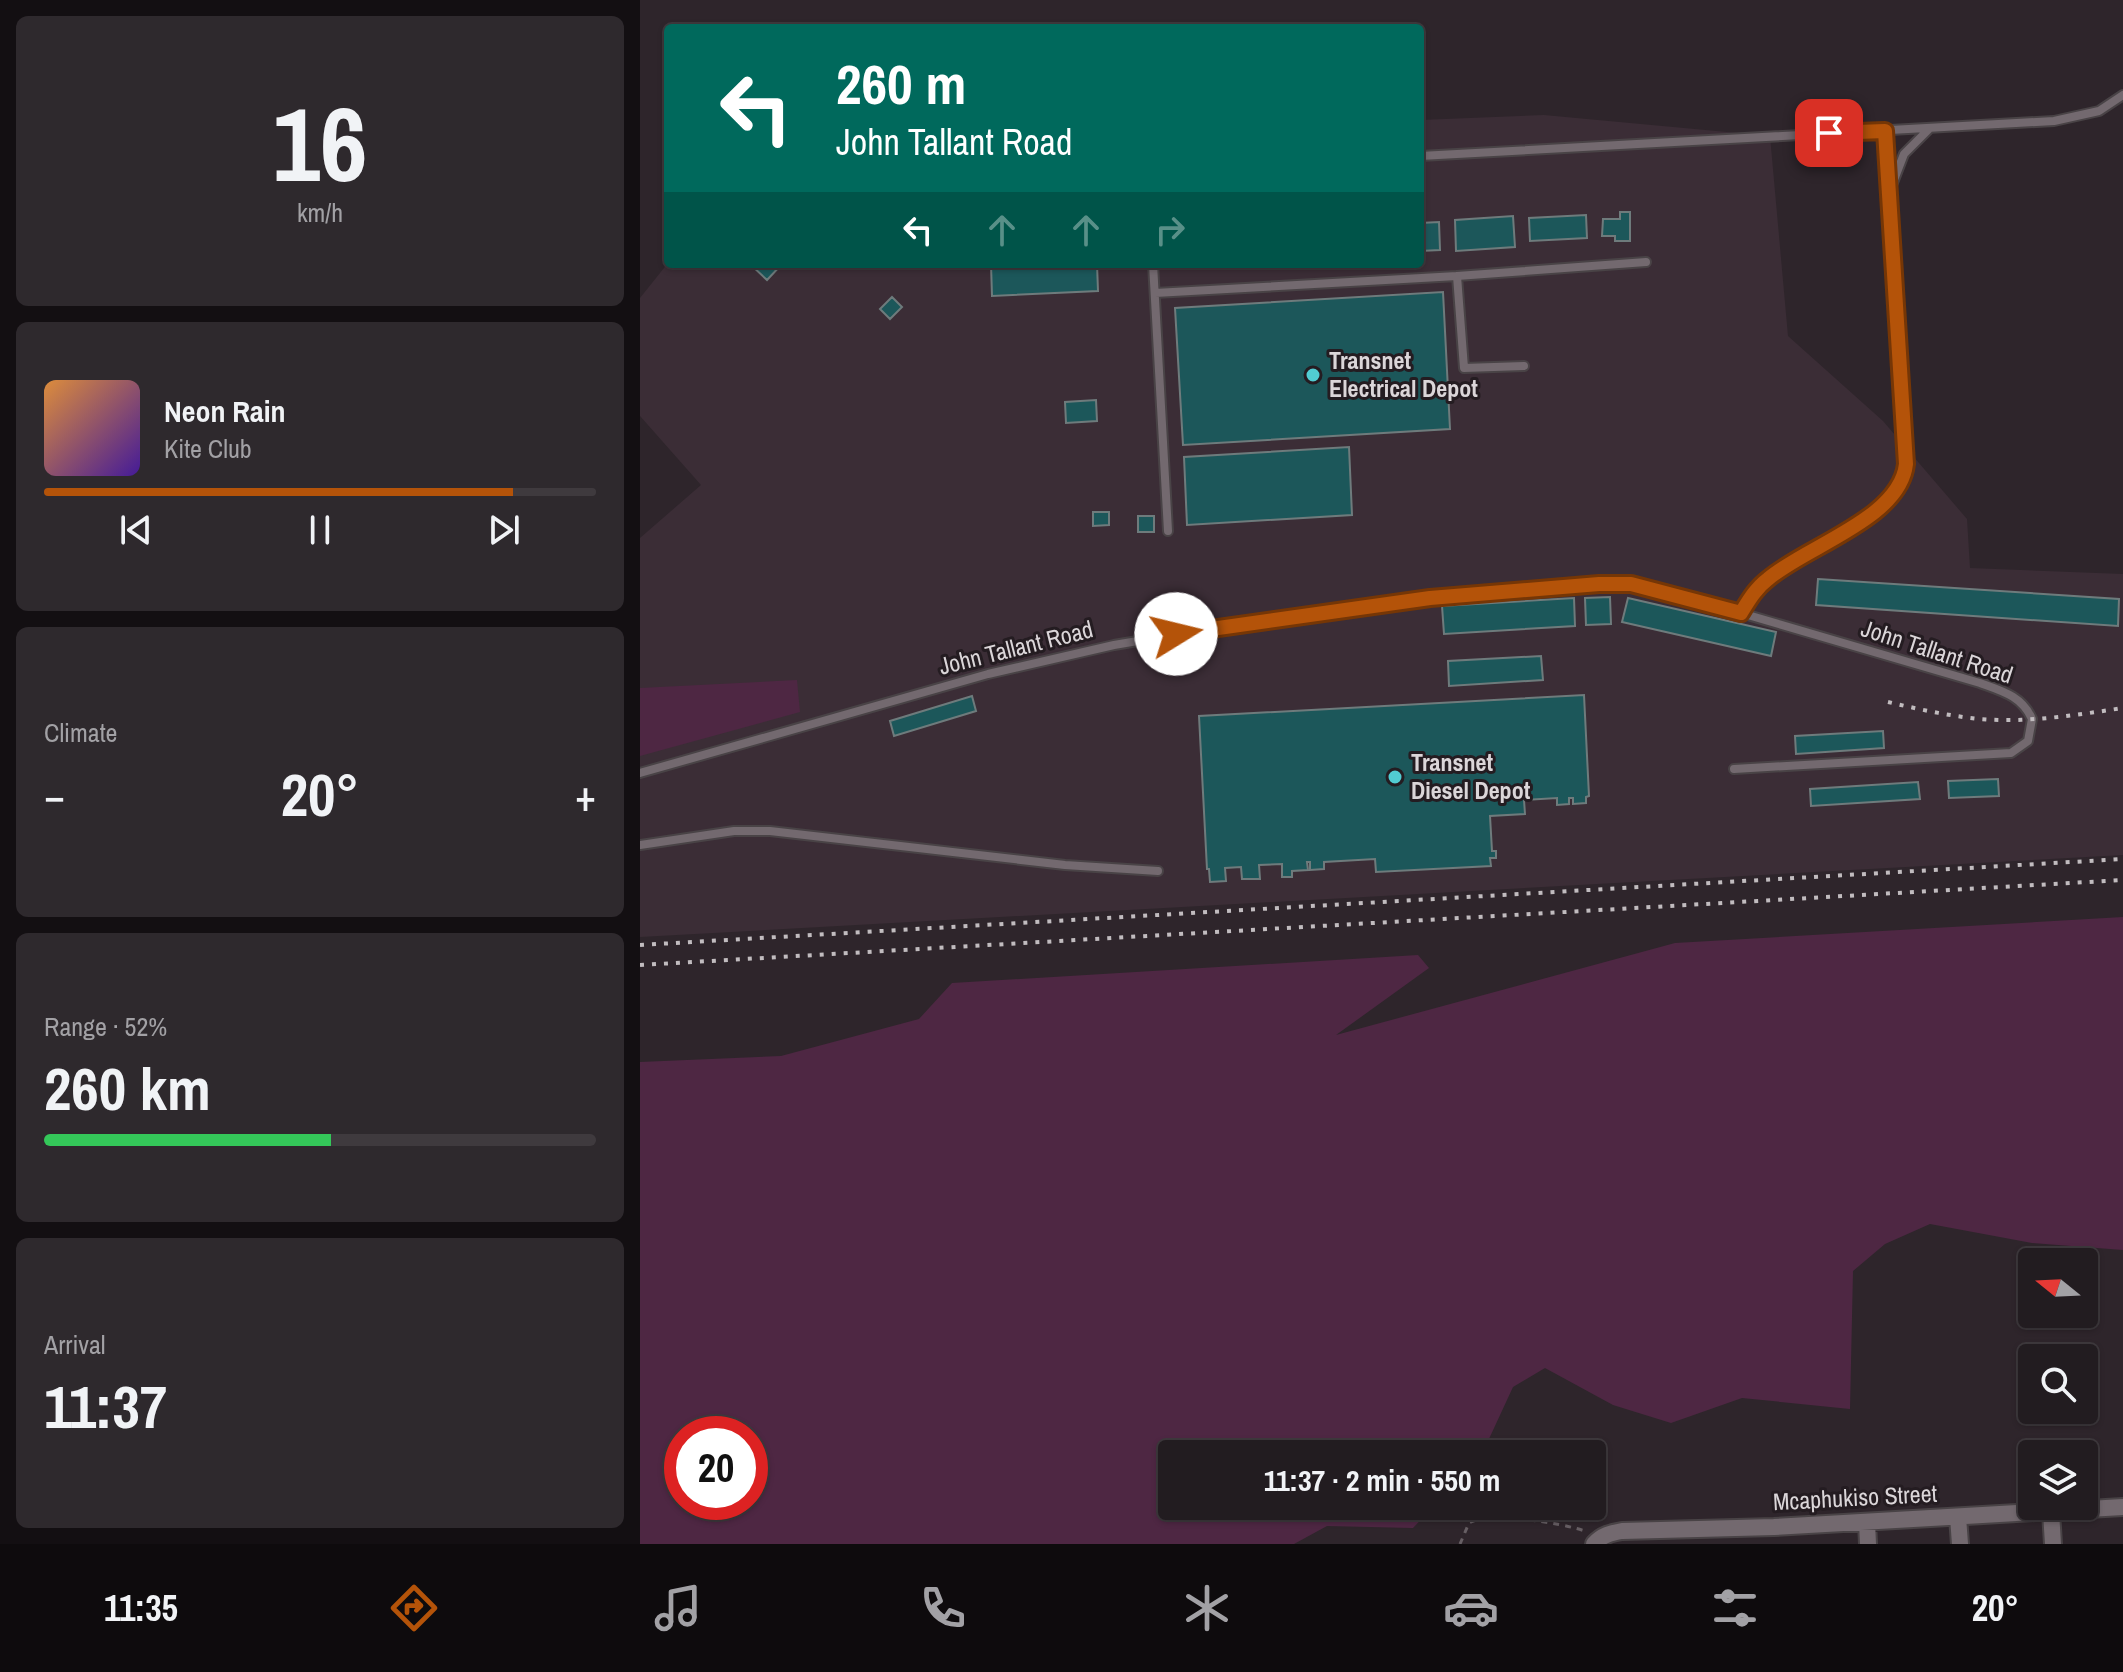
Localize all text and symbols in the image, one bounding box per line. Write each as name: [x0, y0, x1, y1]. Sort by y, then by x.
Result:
text: 260 m: [836, 46, 966, 121]
icon: left: [704, 56, 808, 160]
text: 16: [273, 73, 367, 213]
pin: [1795, 99, 1863, 167]
icon: arrive: [1807, 111, 1851, 155]
text: John Tallant Road: [836, 118, 1072, 166]
text: km/h: [297, 195, 343, 230]
icon: left: [896, 208, 940, 252]
icon: ahead: [980, 208, 1024, 252]
icon: ahead: [1064, 208, 1108, 252]
icon: right: [1148, 208, 1192, 252]
place label: Transnet Electrical Depot: [1329, 344, 1478, 404]
marker: Transnet Electrical Depot: [1304, 366, 1322, 384]
text: Neon Rain: [164, 391, 286, 431]
text: Kite Club: [164, 431, 252, 466]
icon: previous: [114, 508, 158, 552]
icon: pause: [298, 508, 342, 552]
icon: next: [482, 508, 526, 552]
position arrow: [1134, 592, 1218, 676]
street label: John Tallant Road: [1857, 611, 2017, 691]
street label: John Tallant Road: [935, 612, 1096, 682]
text: Climate: [44, 715, 117, 750]
place label: Transnet Diesel Depot: [1411, 746, 1531, 806]
text: 20°: [281, 754, 359, 835]
text: −: [44, 765, 65, 825]
text: +: [575, 765, 596, 825]
marker: Transnet Diesel Depot: [1386, 768, 1404, 786]
text: Range · 52%: [44, 1009, 167, 1044]
text: 260 km: [44, 1048, 211, 1129]
north arrow: [2018, 1248, 2098, 1328]
map controls: [2018, 1248, 2098, 1520]
text: Arrival: [44, 1327, 106, 1362]
button: search: [2018, 1344, 2098, 1424]
text: 11:37: [44, 1366, 167, 1447]
speed limit sign: 20: [664, 1416, 768, 1520]
button: layers: [2018, 1440, 2098, 1520]
text: 11:37 · 2 min · 550 m: [1264, 1460, 1500, 1500]
street label: Mcaphukiso Street: [1772, 1477, 1938, 1517]
icon: directions: [386, 1580, 442, 1636]
icon: music: [650, 1580, 706, 1636]
icon: phone: [915, 1580, 971, 1636]
icon: climate: [1179, 1580, 1235, 1636]
icon: car: [1443, 1580, 1499, 1636]
icon: filters: [1707, 1580, 1763, 1636]
text: 11:35: [104, 1584, 178, 1632]
text: 20°: [1972, 1584, 2019, 1632]

